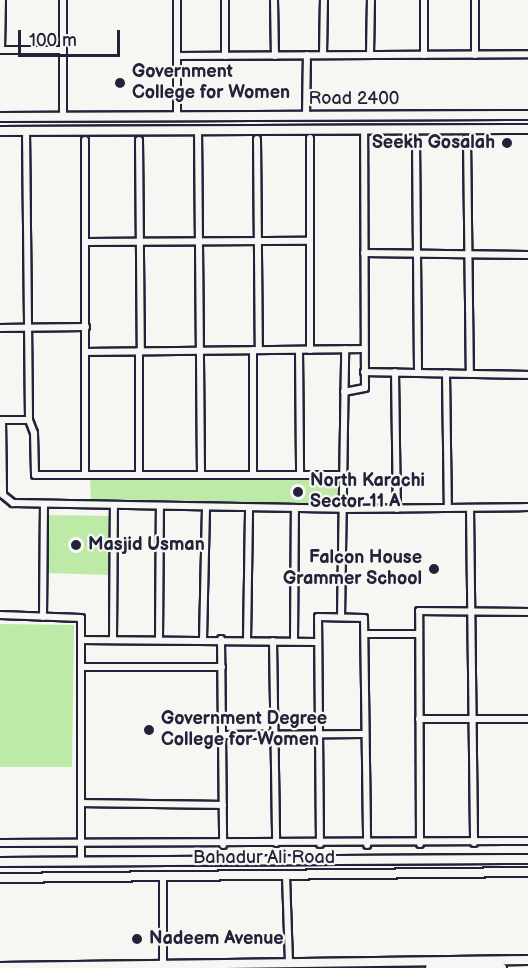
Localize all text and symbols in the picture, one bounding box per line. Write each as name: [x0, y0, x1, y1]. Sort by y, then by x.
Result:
scale bar: [21, 18, 123, 56]
text: 100 m: [29, 30, 77, 51]
place label: Government College for Women: [132, 62, 290, 104]
marker: Government College for Women: [113, 76, 127, 90]
street label: Road 2400: [309, 88, 399, 110]
place label: Seekh Gosalah: [372, 132, 495, 154]
marker: Seekh Gosalah: [500, 136, 514, 150]
place label: North Karachi Sector 11 A: [310, 471, 425, 514]
marker: North Karachi Sector 11 A: [291, 485, 305, 499]
place label: Masjid Usman: [88, 534, 205, 556]
marker: Masjid Usman: [69, 538, 83, 552]
place label: Falcon House Grammer School: [283, 548, 422, 590]
marker: Falcon House Grammer School: [427, 562, 441, 576]
place label: Government Degree College for Women: [161, 709, 327, 752]
marker: Government Degree College for Women: [142, 723, 156, 737]
street label: Bahadur Ali Road: [193, 847, 335, 869]
place label: Nadeem Avenue: [149, 928, 284, 950]
marker: Nadeem Avenue: [130, 932, 144, 946]

